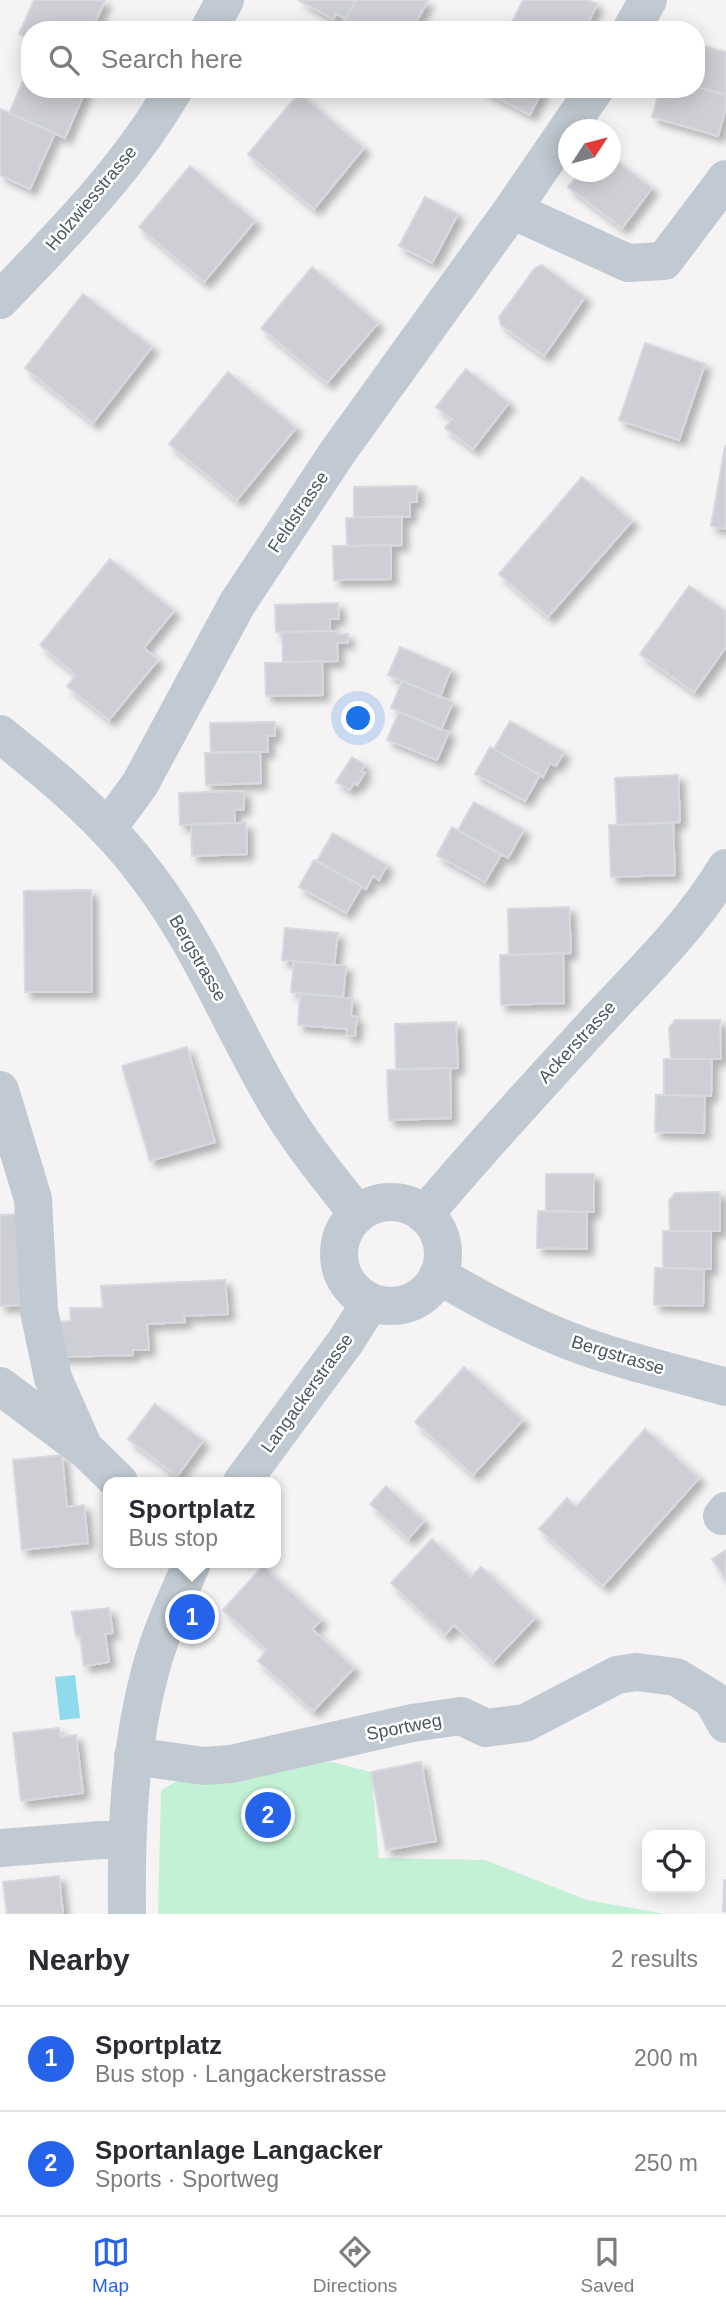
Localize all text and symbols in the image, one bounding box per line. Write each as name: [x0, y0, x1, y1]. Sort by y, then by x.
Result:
search box: [21, 21, 705, 98]
icon: search: [45, 41, 83, 79]
text: Search here: [101, 44, 243, 74]
north arrow: [558, 119, 621, 182]
street label: Holzwiesstrasse: [42, 142, 140, 254]
street label: Feldstrasse: [264, 468, 332, 556]
your location: [341, 701, 375, 735]
street label: Bergstrasse: [165, 911, 231, 1005]
street label: Ackerstrasse: [534, 997, 620, 1087]
street label: Langackerstrasse: [257, 1330, 357, 1456]
street label: Bergstrasse: [569, 1331, 667, 1379]
popup: [103, 1477, 281, 1568]
text: Sportplatz: [128, 1494, 256, 1524]
text: Bus stop: [128, 1525, 218, 1551]
pin: 1: [169, 1591, 215, 1643]
street label: Sportweg: [365, 1710, 443, 1744]
pin: 2: [245, 1789, 291, 1841]
map controls: [642, 1830, 705, 1893]
button: locate: [642, 1830, 705, 1893]
text: Nearby: [28, 1943, 130, 1976]
text: 2 results: [611, 1946, 698, 1972]
text: Sportplatz: [95, 2030, 222, 2060]
text: 1: [45, 2045, 57, 2071]
text: 200 m: [634, 2045, 698, 2071]
text: Bus stop · Langackerstrasse: [95, 2061, 386, 2087]
text: Sportanlage Langacker: [95, 2135, 383, 2165]
text: 2: [45, 2150, 57, 2176]
text: 250 m: [634, 2150, 698, 2176]
text: Sports · Sportweg: [95, 2166, 279, 2192]
tab: Map: [92, 2233, 130, 2297]
tab: Directions: [313, 2233, 397, 2297]
tab: Saved: [580, 2233, 634, 2297]

